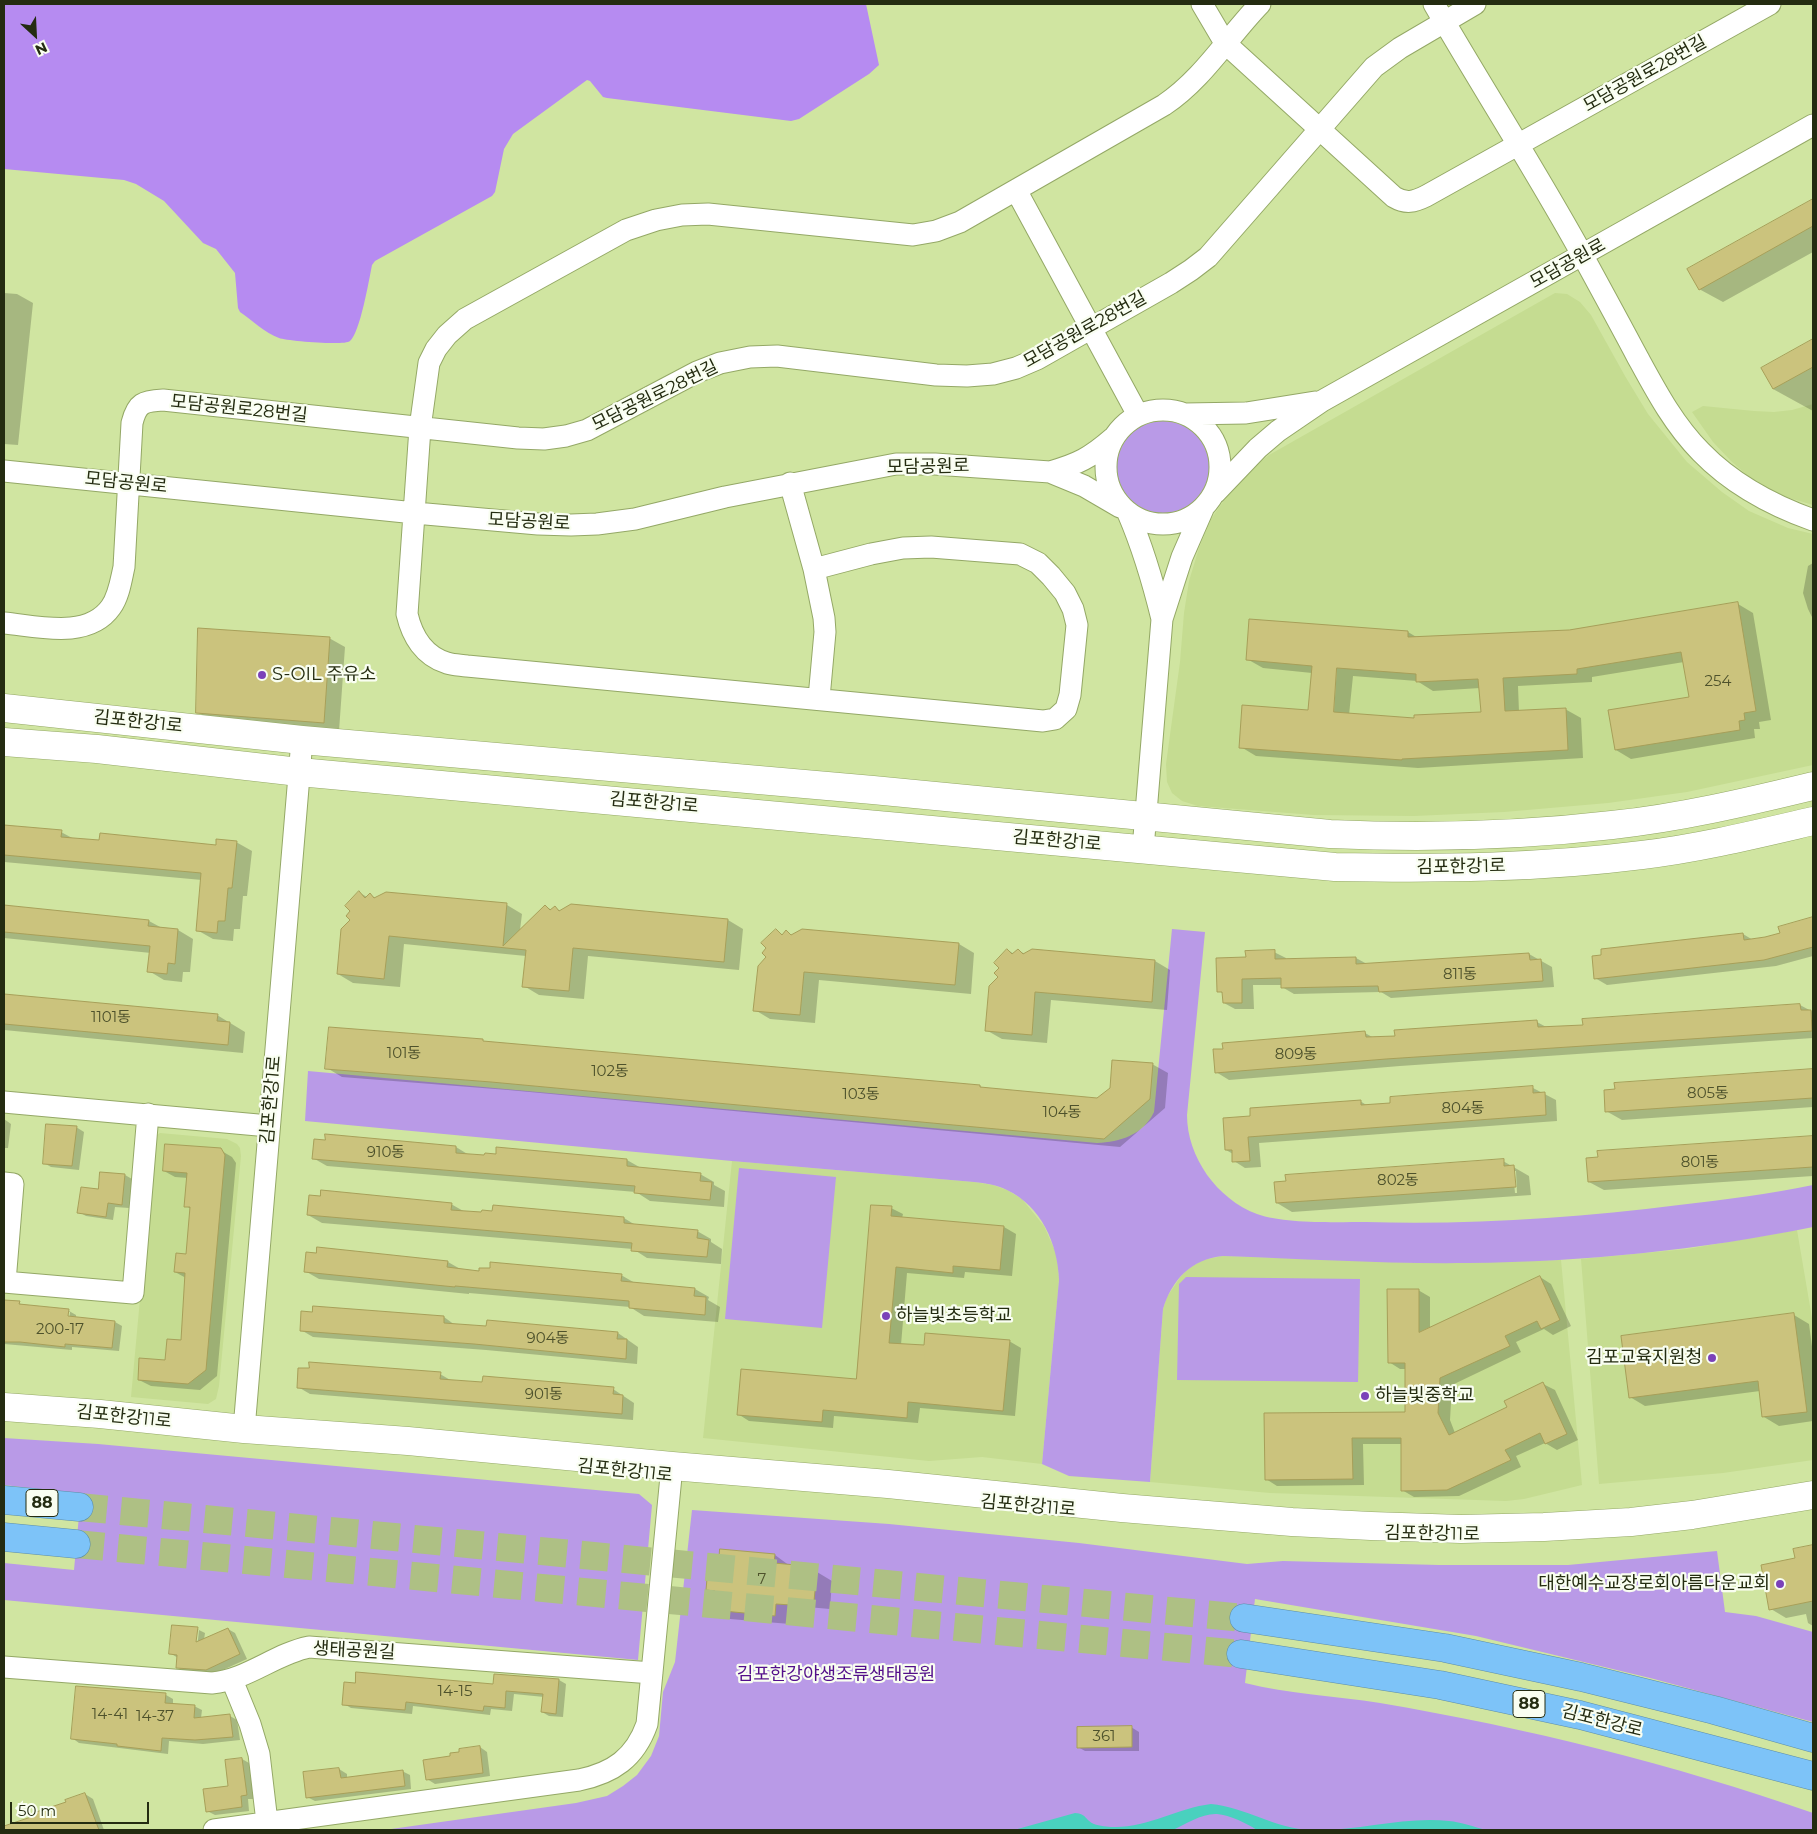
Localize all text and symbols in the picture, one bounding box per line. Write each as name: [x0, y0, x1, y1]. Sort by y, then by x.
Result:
north arrow: [10, 10, 60, 60]
street label: 모담공원로28번길: [1580, 31, 1710, 117]
text: N: [32, 38, 50, 59]
street label: 모담공원로: [1527, 234, 1609, 294]
street label: 모담공원로28번길: [1020, 287, 1150, 373]
street label: 모담공원로28번길: [588, 356, 722, 436]
street label: 모담공원로28번길: [169, 391, 309, 427]
street label: 모담공원로: [886, 455, 970, 479]
street label: 모담공원로: [84, 468, 168, 498]
street label: 모담공원로: [487, 509, 571, 535]
place label: S-OIL 주유소: [272, 664, 376, 686]
marker: S-OIL 주유소: [256, 669, 268, 681]
house number: 254: [1705, 673, 1731, 691]
street label: 김포한강1로: [92, 707, 184, 737]
street label: 김포한강1로: [609, 788, 699, 818]
street label: 김포한강1로: [1012, 826, 1102, 856]
street label: 김포한강1로: [1416, 855, 1506, 879]
house number: 811동: [1443, 966, 1477, 984]
house number: 1101동: [91, 1009, 131, 1027]
house number: 101동: [387, 1045, 421, 1063]
house number: 809동: [1275, 1046, 1317, 1064]
street label: 김포한강1로: [256, 1055, 286, 1145]
house number: 102동: [591, 1063, 629, 1081]
house number: 805동: [1687, 1085, 1729, 1103]
house number: 103동: [842, 1086, 880, 1104]
house number: 804동: [1441, 1100, 1485, 1118]
house number: 104동: [1042, 1104, 1082, 1122]
house number: 910동: [367, 1144, 405, 1162]
house number: 801동: [1681, 1154, 1719, 1172]
house number: 802동: [1377, 1172, 1419, 1190]
place label: 하늘빛초등학교: [896, 1305, 1012, 1327]
marker: 하늘빛초등학교: [880, 1310, 892, 1322]
house number: 200-17: [36, 1321, 84, 1339]
house number: 904동: [527, 1330, 569, 1348]
place label: 김포교육지원청: [1586, 1347, 1702, 1369]
marker: 김포교육지원청: [1706, 1352, 1718, 1364]
place label: 하늘빛중학교: [1375, 1385, 1474, 1407]
house number: 901동: [525, 1386, 563, 1404]
marker: 하늘빛중학교: [1359, 1390, 1371, 1402]
street label: 김포한강11로: [75, 1401, 173, 1433]
street label: 김포한강11로: [576, 1455, 674, 1487]
road number: 88: [26, 1490, 58, 1516]
street label: 김포한강11로: [979, 1491, 1077, 1521]
street label: 김포한강11로: [1384, 1522, 1480, 1546]
house number: 7: [758, 1571, 766, 1589]
place label: 대한예수교장로회아름다운교회: [1538, 1573, 1770, 1595]
marker: 대한예수교장로회아름다운교회: [1774, 1578, 1786, 1590]
street label: 생태공원길: [312, 1638, 396, 1664]
park label: 김포한강야생조류생태공원: [737, 1664, 935, 1686]
house number: 14-15: [438, 1683, 472, 1701]
road number: 88: [1513, 1690, 1545, 1718]
street label: 김포한강로: [1559, 1701, 1645, 1741]
house number: 14-41: [92, 1706, 128, 1724]
house number: 14-37: [136, 1708, 174, 1726]
house number: 361: [1092, 1728, 1116, 1746]
scale bar: [12, 1792, 151, 1824]
text: 50 m: [18, 1801, 56, 1820]

